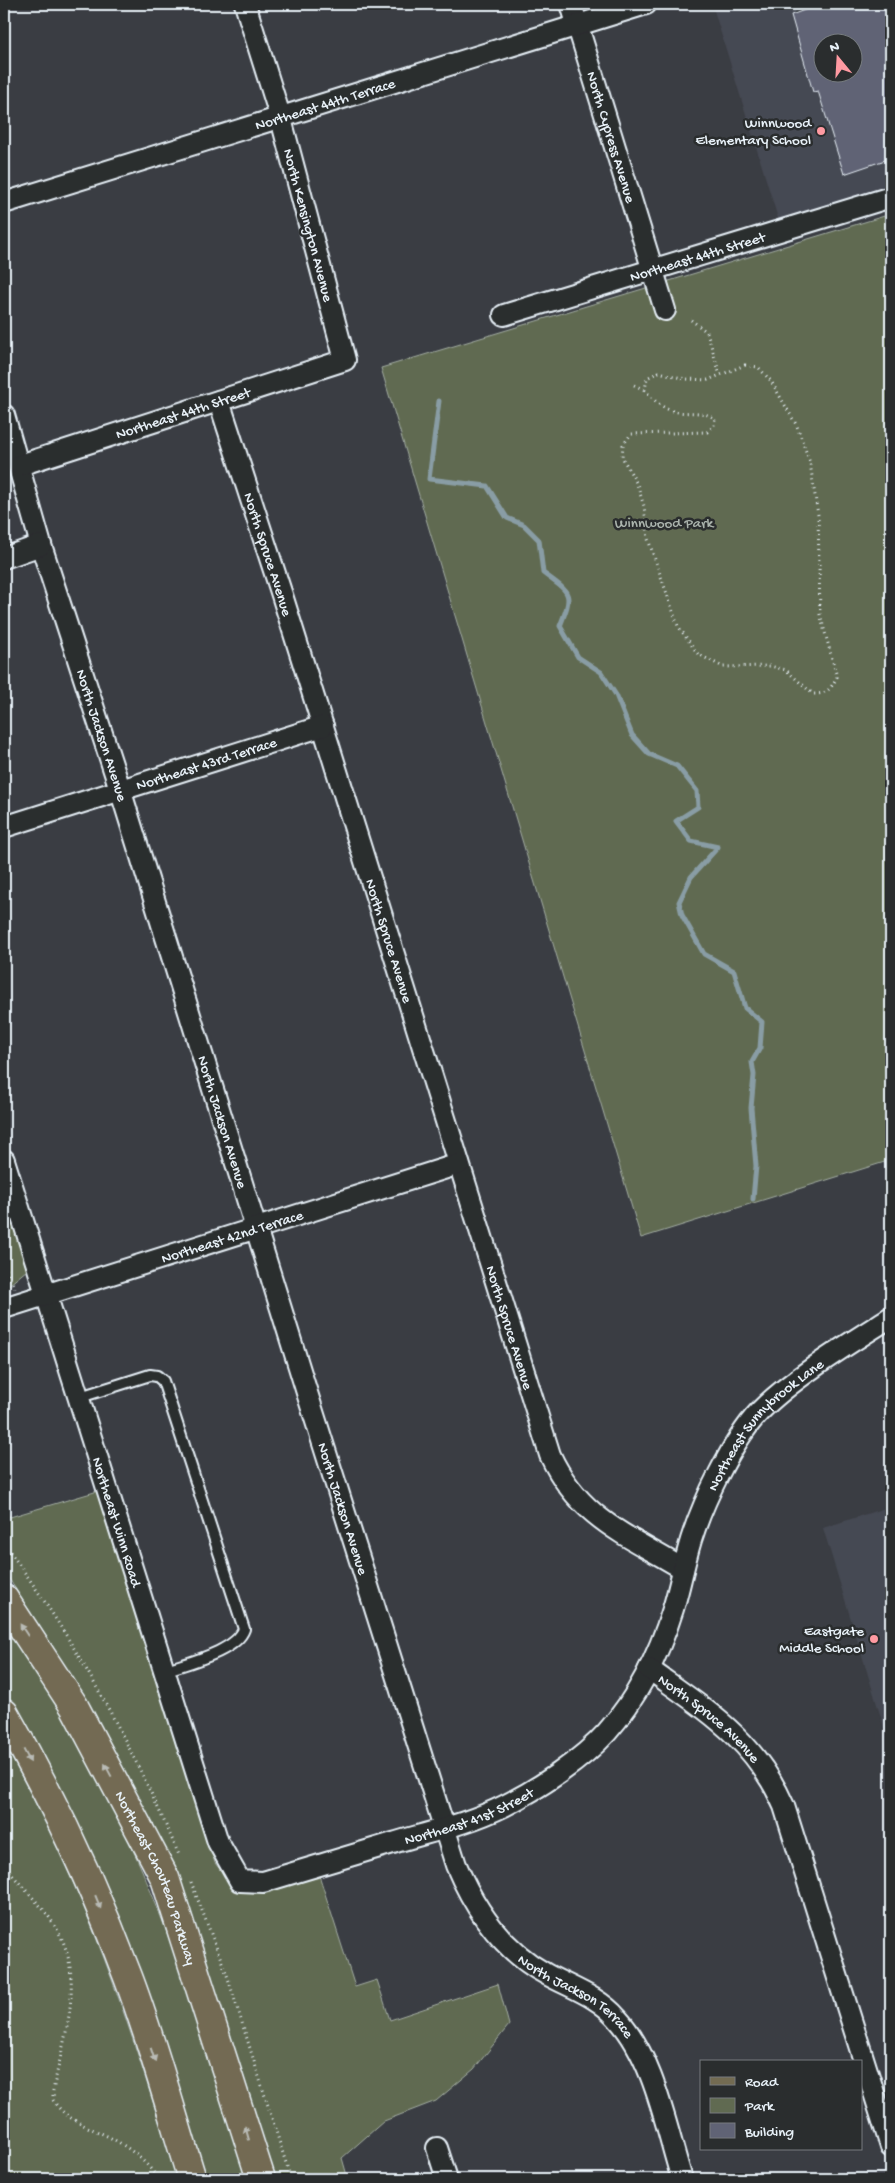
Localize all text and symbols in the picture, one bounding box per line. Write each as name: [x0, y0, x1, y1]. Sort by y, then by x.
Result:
north arrow: [812, 32, 862, 82]
text: N: [828, 39, 842, 58]
street label: North Cypress Avenue: [581, 70, 639, 206]
street label: Northeast 44th Terrace: [253, 75, 398, 136]
place label: Winnwood Elementary School: [695, 115, 812, 150]
marker: Winnwood Elementary School: [815, 125, 827, 137]
street label: North Kensington Avenue: [278, 147, 336, 304]
street label: Northeast 44th Street: [628, 228, 769, 287]
street label: Northeast 44th Street: [114, 384, 255, 444]
street label: North Spruce Avenue: [238, 491, 295, 619]
park label: Winnwood Park: [615, 515, 715, 533]
street label: North Jackson Avenue: [71, 667, 130, 804]
street label: Northeast 43rd Terrace: [134, 734, 279, 796]
street label: North Spruce Avenue: [360, 877, 416, 1006]
street label: North Jackson Avenue: [192, 1054, 250, 1191]
street label: Northeast 42nd Terrace: [159, 1207, 306, 1269]
street label: North Spruce Avenue: [481, 1264, 536, 1392]
street label: Northeast Sunnybrook Lane: [705, 1356, 828, 1494]
street label: North Jackson Avenue: [312, 1441, 371, 1578]
street label: Northeast Winn Road: [87, 1455, 145, 1590]
place label: Eastgate Middle School: [779, 1623, 864, 1658]
one-way arrow: [20, 1624, 29, 1637]
marker: Eastgate Middle School: [868, 1633, 880, 1645]
street label: North Spruce Avenue: [654, 1671, 763, 1767]
one-way arrow: [23, 1749, 31, 1763]
one-way arrow: [104, 1762, 112, 1777]
street label: Northeast 41st Street: [403, 1784, 539, 1850]
street label: Northeast Chouteau Parkway: [110, 1788, 199, 1968]
one-way arrow: [94, 1895, 102, 1910]
street label: North Jackson Terrace: [513, 1951, 637, 2043]
one-way arrow: [150, 2047, 158, 2062]
legend: [700, 2060, 862, 2150]
text: Road: [745, 2074, 779, 2092]
text: Park: [744, 2098, 775, 2116]
text: Building: [744, 2124, 794, 2142]
one-way arrow: [242, 2125, 250, 2140]

